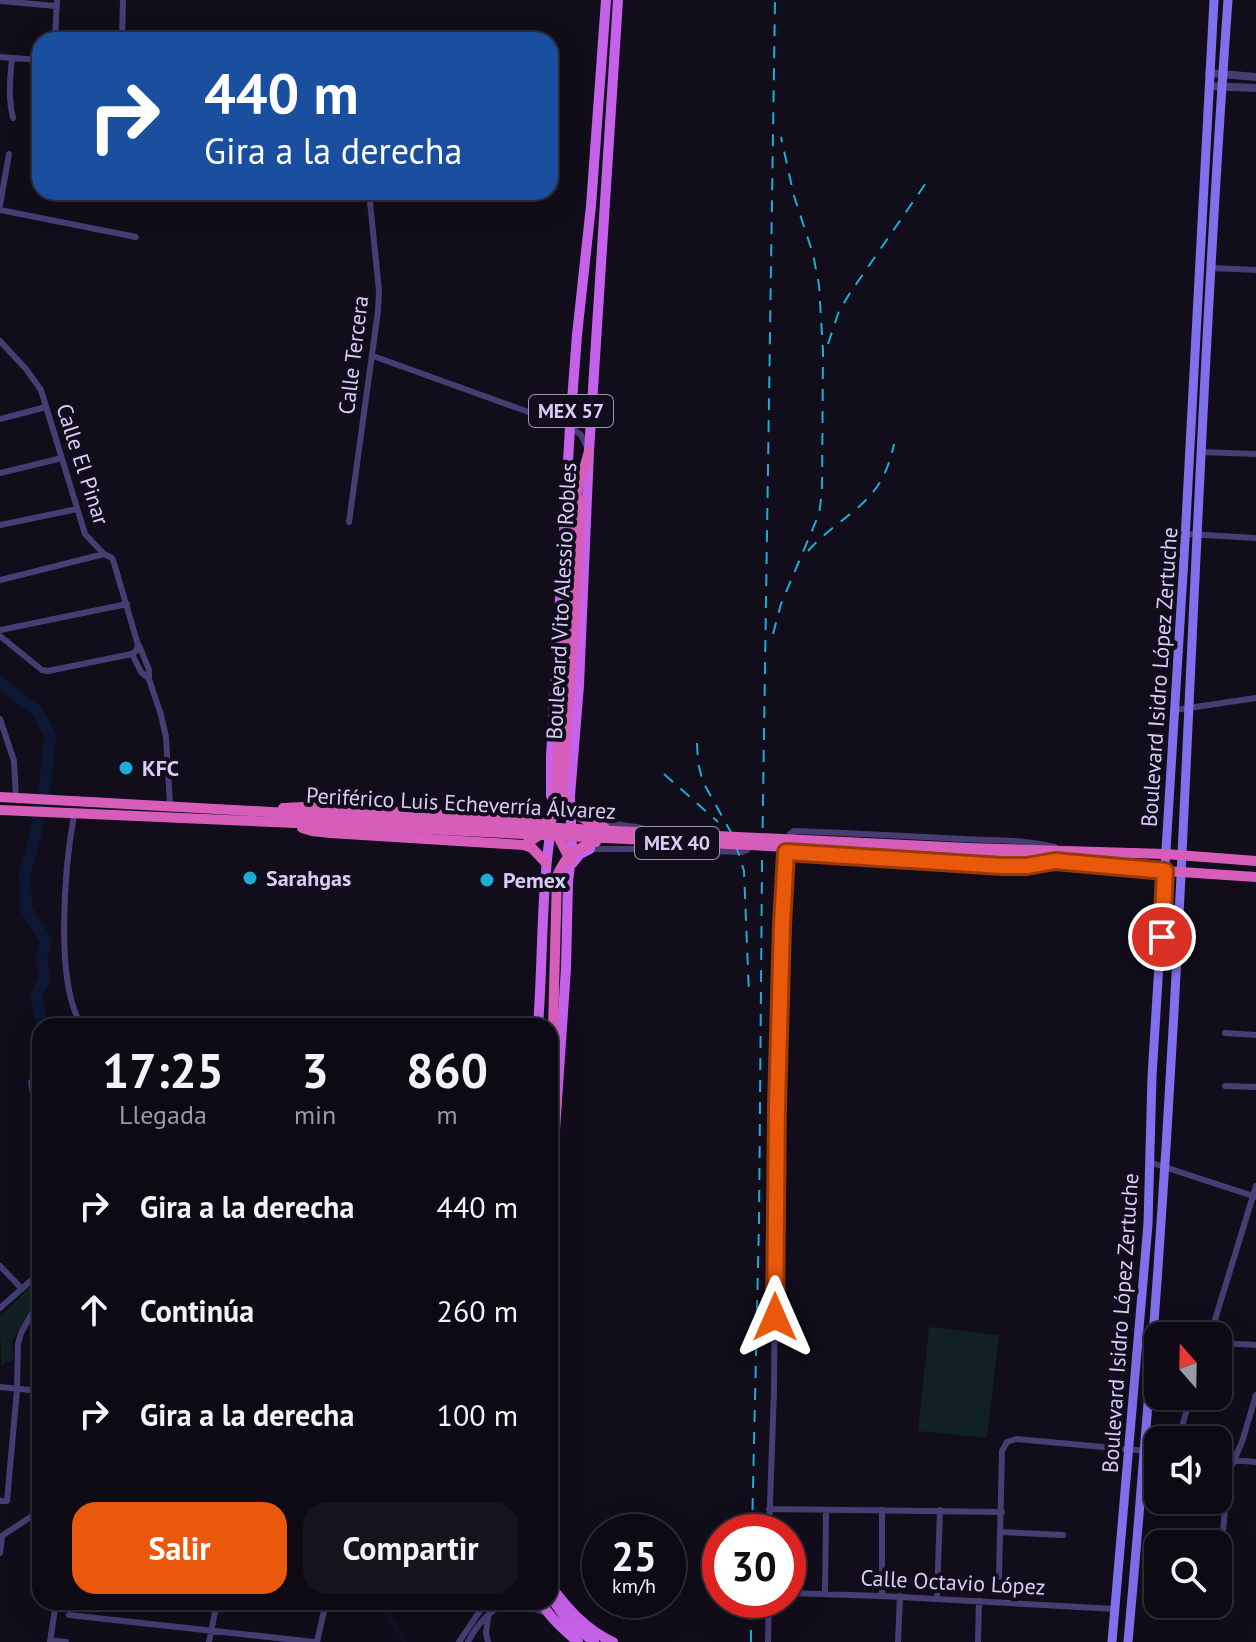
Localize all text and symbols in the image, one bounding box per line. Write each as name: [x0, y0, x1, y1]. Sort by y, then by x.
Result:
text: 440 m: [204, 57, 359, 129]
icon: right: [72, 64, 176, 168]
text: Gira a la derecha: [204, 127, 462, 174]
street label: Calle Tercera: [332, 294, 374, 416]
road number: MEX 57: [529, 395, 613, 427]
street label: Calle El Pinar: [50, 400, 116, 529]
street label: Boulevard Vito Alessio Robles: [540, 462, 582, 740]
street label: Boulevard Isidro López Zertuche: [1135, 526, 1183, 828]
place label: KFC: [142, 754, 179, 782]
marker: KFC: [117, 759, 135, 777]
street label: Periférico Luis Echeverría Álvarez: [305, 781, 617, 825]
road number: MEX 40: [635, 827, 719, 859]
place label: Sarahgas: [266, 864, 351, 892]
place label: Pemex: [503, 866, 566, 894]
marker: Sarahgas: [241, 869, 259, 887]
marker: Pemex: [478, 871, 496, 889]
pin: [1128, 903, 1196, 971]
icon: arrive: [1140, 915, 1184, 959]
text: 17:25: [102, 1039, 224, 1101]
text: 3: [301, 1039, 329, 1101]
text: 860: [406, 1039, 488, 1101]
text: Llegada: [119, 1098, 207, 1131]
text: min: [294, 1098, 336, 1131]
text: m: [437, 1098, 458, 1131]
street label: Boulevard Isidro López Zertuche: [1096, 1172, 1144, 1474]
icon: right: [72, 1184, 116, 1228]
text: Gira a la derecha: [140, 1187, 354, 1226]
text: 440 m: [437, 1187, 518, 1226]
position arrow: [733, 1275, 817, 1359]
icon: ahead: [72, 1288, 116, 1332]
text: Continúa: [140, 1291, 254, 1330]
text: 260 m: [437, 1291, 518, 1330]
north arrow: [1144, 1322, 1232, 1410]
map controls: [1144, 1322, 1232, 1618]
icon: right: [72, 1392, 116, 1436]
text: Gira a la derecha: [140, 1395, 354, 1434]
text: 100 m: [437, 1395, 518, 1434]
button: sound: [1144, 1426, 1232, 1514]
button: Salir: [72, 1502, 287, 1594]
button: Compartir: [303, 1502, 518, 1594]
speed limit sign: 30: [702, 1514, 806, 1618]
text: 25: [611, 1530, 657, 1582]
button: search: [1144, 1530, 1232, 1618]
street label: Calle Octavio López: [860, 1563, 1046, 1601]
text: km/h: [612, 1573, 656, 1599]

